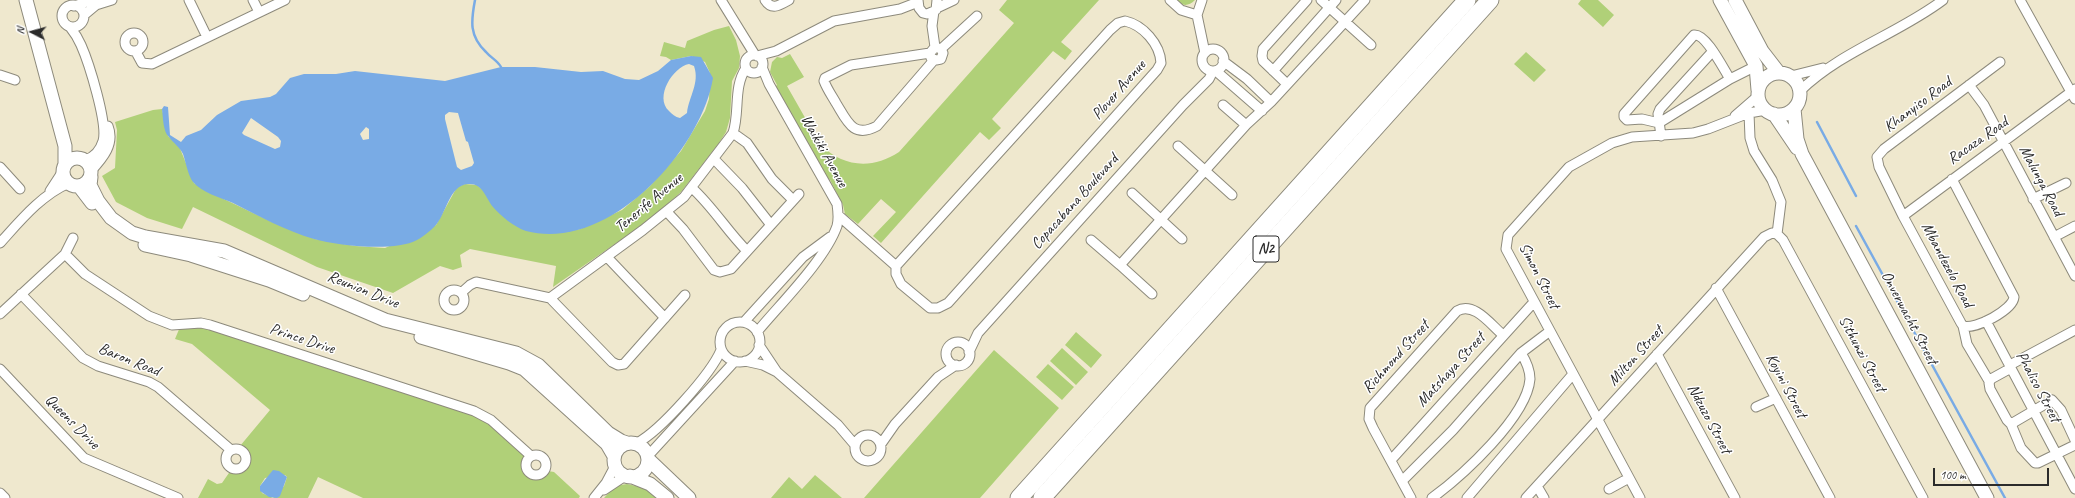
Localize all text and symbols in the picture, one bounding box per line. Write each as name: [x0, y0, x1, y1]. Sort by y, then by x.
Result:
north arrow: [12, 12, 52, 52]
text: N: [13, 27, 27, 35]
street label: Plover Avenue: [1088, 56, 1150, 124]
street label: Khanyiso Road: [1880, 73, 1956, 137]
street label: Waikiki Avenue: [796, 111, 852, 191]
street label: Racaza Road: [1944, 113, 2012, 169]
street label: Malunga Road: [2014, 142, 2068, 220]
street label: Copacabana Boulevard: [1027, 150, 1123, 254]
street label: Tenerife Avenue: [611, 169, 687, 237]
street label: Mbandezelo Road: [1917, 219, 1977, 311]
road number: N2: [1253, 236, 1279, 262]
street label: Simon Street: [1514, 240, 1564, 312]
street label: Reunion Drive: [325, 267, 401, 313]
street label: Onverwacht Street: [1876, 268, 1942, 368]
street label: Sithunzi Street: [1834, 313, 1890, 395]
street label: Richmond Street: [1358, 317, 1434, 397]
street label: Prince Drive: [267, 319, 337, 359]
street label: Milton Street: [1604, 322, 1668, 390]
street label: Matshaya Street: [1413, 329, 1489, 411]
street label: Baron Road: [95, 339, 163, 381]
street label: Phaliso Street: [2011, 348, 2065, 426]
street label: Koyini Street: [1761, 351, 1811, 421]
street label: Ndzuzo Street: [1683, 381, 1735, 457]
street label: Queens Drive: [41, 391, 103, 453]
scale bar: [1935, 460, 2051, 486]
text: 100 m: [1940, 467, 1966, 483]

